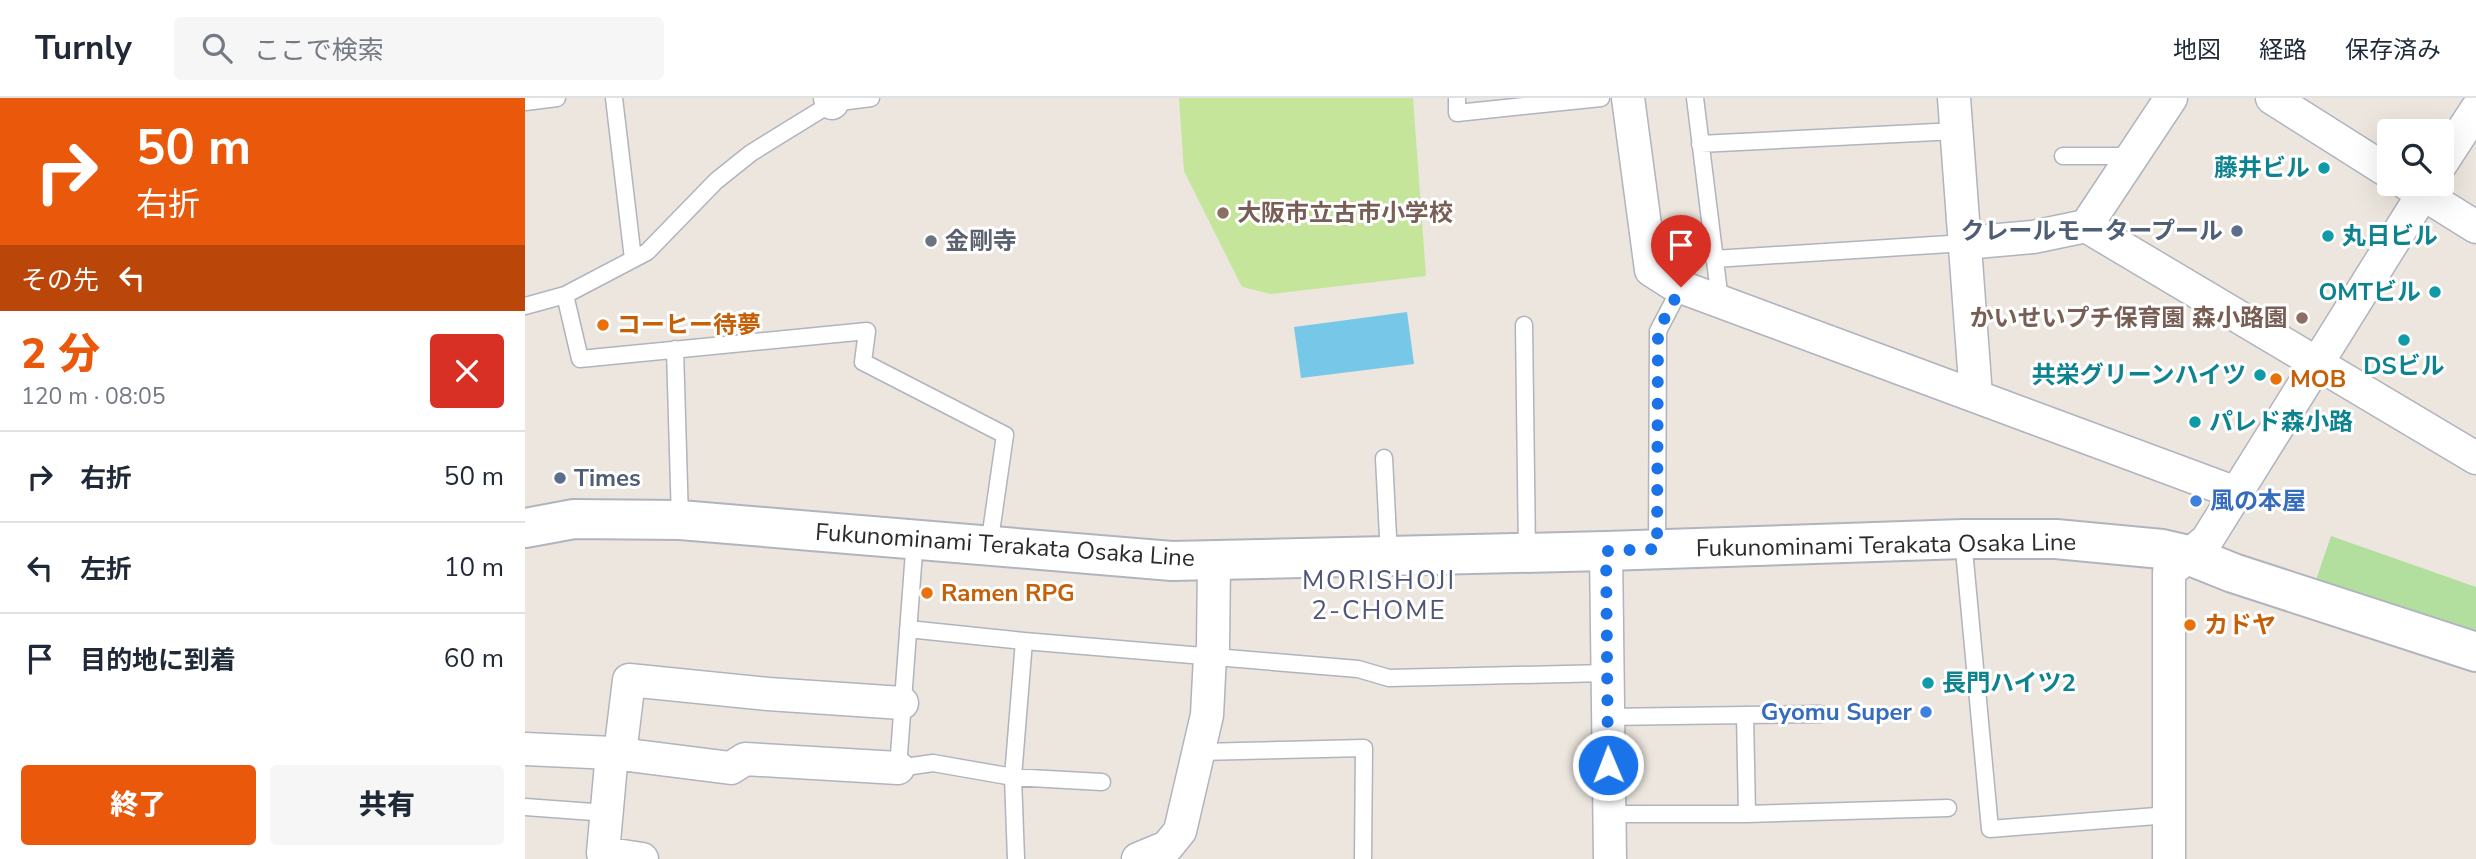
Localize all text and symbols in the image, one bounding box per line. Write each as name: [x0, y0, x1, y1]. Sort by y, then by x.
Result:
search box: [174, 17, 664, 80]
text: Turnly: [35, 26, 132, 71]
icon: search: [198, 29, 236, 67]
text: ここで検索: [254, 33, 384, 68]
text: 地図: [2173, 34, 2221, 66]
text: 経路: [2259, 34, 2307, 66]
text: 保存済み: [2345, 34, 2441, 66]
text: 50 m: [136, 114, 251, 181]
map controls: [2377, 119, 2454, 196]
button: search: [2377, 119, 2454, 196]
icon: right: [21, 126, 112, 217]
place label: 藤井ビル: [2214, 152, 2310, 184]
marker: 藤井ビル: [2316, 160, 2332, 176]
text: 右折: [136, 183, 200, 226]
place label: 大阪市立古市小学校: [1237, 197, 1453, 229]
marker: 大阪市立古市小学校: [1215, 205, 1231, 221]
pin: [1651, 215, 1711, 287]
place label: クレールモータープール: [1960, 215, 2223, 247]
place label: 丸日ビル: [2342, 220, 2438, 252]
marker: クレールモータープール: [2229, 223, 2245, 239]
place label: 金剛寺: [945, 225, 1017, 257]
icon: arrive: [1662, 226, 1700, 264]
marker: 丸日ビル: [2320, 228, 2336, 244]
marker: 金剛寺: [923, 233, 939, 249]
icon: left: [113, 259, 151, 297]
text: その先: [21, 263, 99, 298]
place label: OMTビル: [2318, 276, 2421, 308]
marker: OMTビル: [2427, 284, 2443, 300]
place label: かいせいプチ保育園 森小路園: [1970, 302, 2288, 334]
place label: コーヒー待夢: [617, 309, 761, 341]
marker: かいせいプチ保育園 森小路園: [2294, 310, 2310, 326]
marker: コーヒー待夢: [595, 317, 611, 333]
text: 2 分: [21, 326, 100, 383]
marker: DSビル: [2396, 332, 2412, 348]
button: close: [430, 334, 504, 408]
place label: DSビル: [2363, 350, 2445, 382]
place label: 共栄グリーンハイツ: [2032, 359, 2246, 391]
place label: MOB: [2290, 363, 2346, 395]
marker: 共栄グリーンハイツ: [2252, 367, 2268, 383]
marker: MOB: [2268, 371, 2284, 387]
text: 120 m · 08:05: [21, 381, 166, 412]
place label: パレド森小路: [2209, 406, 2353, 438]
marker: パレド森小路: [2187, 414, 2203, 430]
icon: right: [21, 458, 59, 496]
text: 50 m: [444, 459, 504, 494]
text: 右折: [80, 461, 132, 496]
place label: Times: [574, 462, 641, 494]
marker: Times: [552, 470, 568, 486]
place label: 風の本屋: [2210, 485, 2306, 517]
marker: 風の本屋: [2188, 493, 2204, 509]
street label: Fukunominami Terakata Osaka Line: [814, 516, 1196, 574]
street label: Fukunominami Terakata Osaka Line: [1696, 526, 2076, 564]
icon: left: [21, 549, 59, 587]
text: 10 m: [444, 550, 504, 585]
text: 左折: [80, 552, 132, 587]
district label: MORISHOJI 2-CHOME: [1302, 563, 1456, 628]
place label: Ramen RPG: [941, 577, 1075, 609]
marker: Ramen RPG: [919, 585, 935, 601]
place label: カドヤ: [2204, 609, 2276, 641]
marker: カドヤ: [2182, 617, 2198, 633]
icon: arrive: [21, 640, 59, 678]
text: 60 m: [444, 641, 504, 676]
text: 目的地に到着: [80, 643, 236, 678]
place label: 長門ハイツ2: [1942, 667, 2076, 699]
marker: 長門ハイツ2: [1920, 675, 1936, 691]
place label: Gyomu Super: [1761, 696, 1913, 728]
marker: Gyomu Super: [1918, 704, 1934, 720]
position arrow: [1571, 728, 1645, 802]
button: 終了: [21, 765, 256, 845]
button: 共有: [270, 765, 504, 845]

